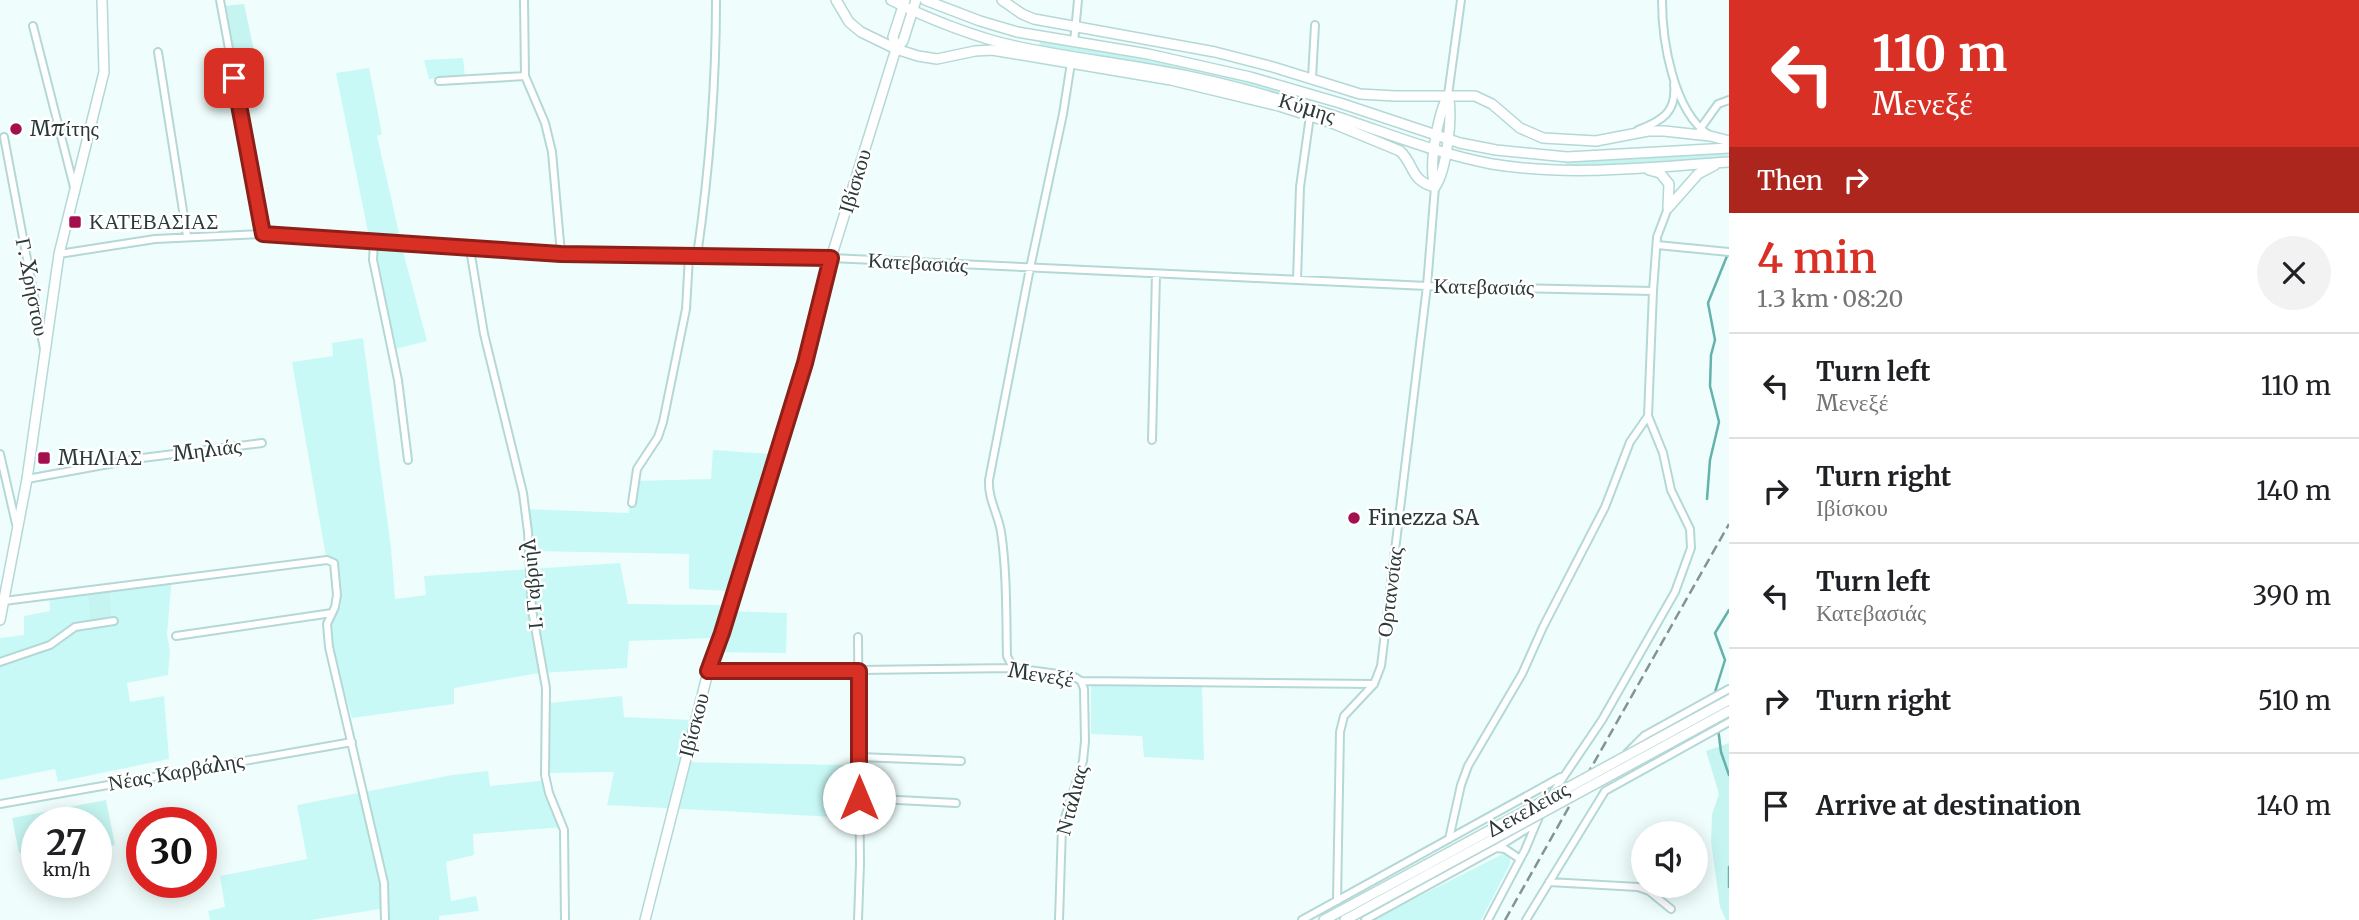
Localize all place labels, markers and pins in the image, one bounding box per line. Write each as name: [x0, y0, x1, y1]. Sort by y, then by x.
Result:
pin: [204, 48, 264, 108]
place label: Μπίτης: [30, 115, 100, 142]
marker: Μπίτης: [8, 121, 24, 137]
place label: ΚΑΤΕΒΑΣΙΑΣ: [89, 208, 218, 235]
marker: ΚΑΤΕΒΑΣΙΑΣ: [67, 214, 83, 230]
place label: ΜΗΛΙΑΣ: [58, 444, 142, 471]
marker: ΜΗΛΙΑΣ: [36, 450, 52, 466]
place label: Finezza SA: [1368, 504, 1479, 531]
marker: Finezza SA: [1346, 510, 1362, 526]

